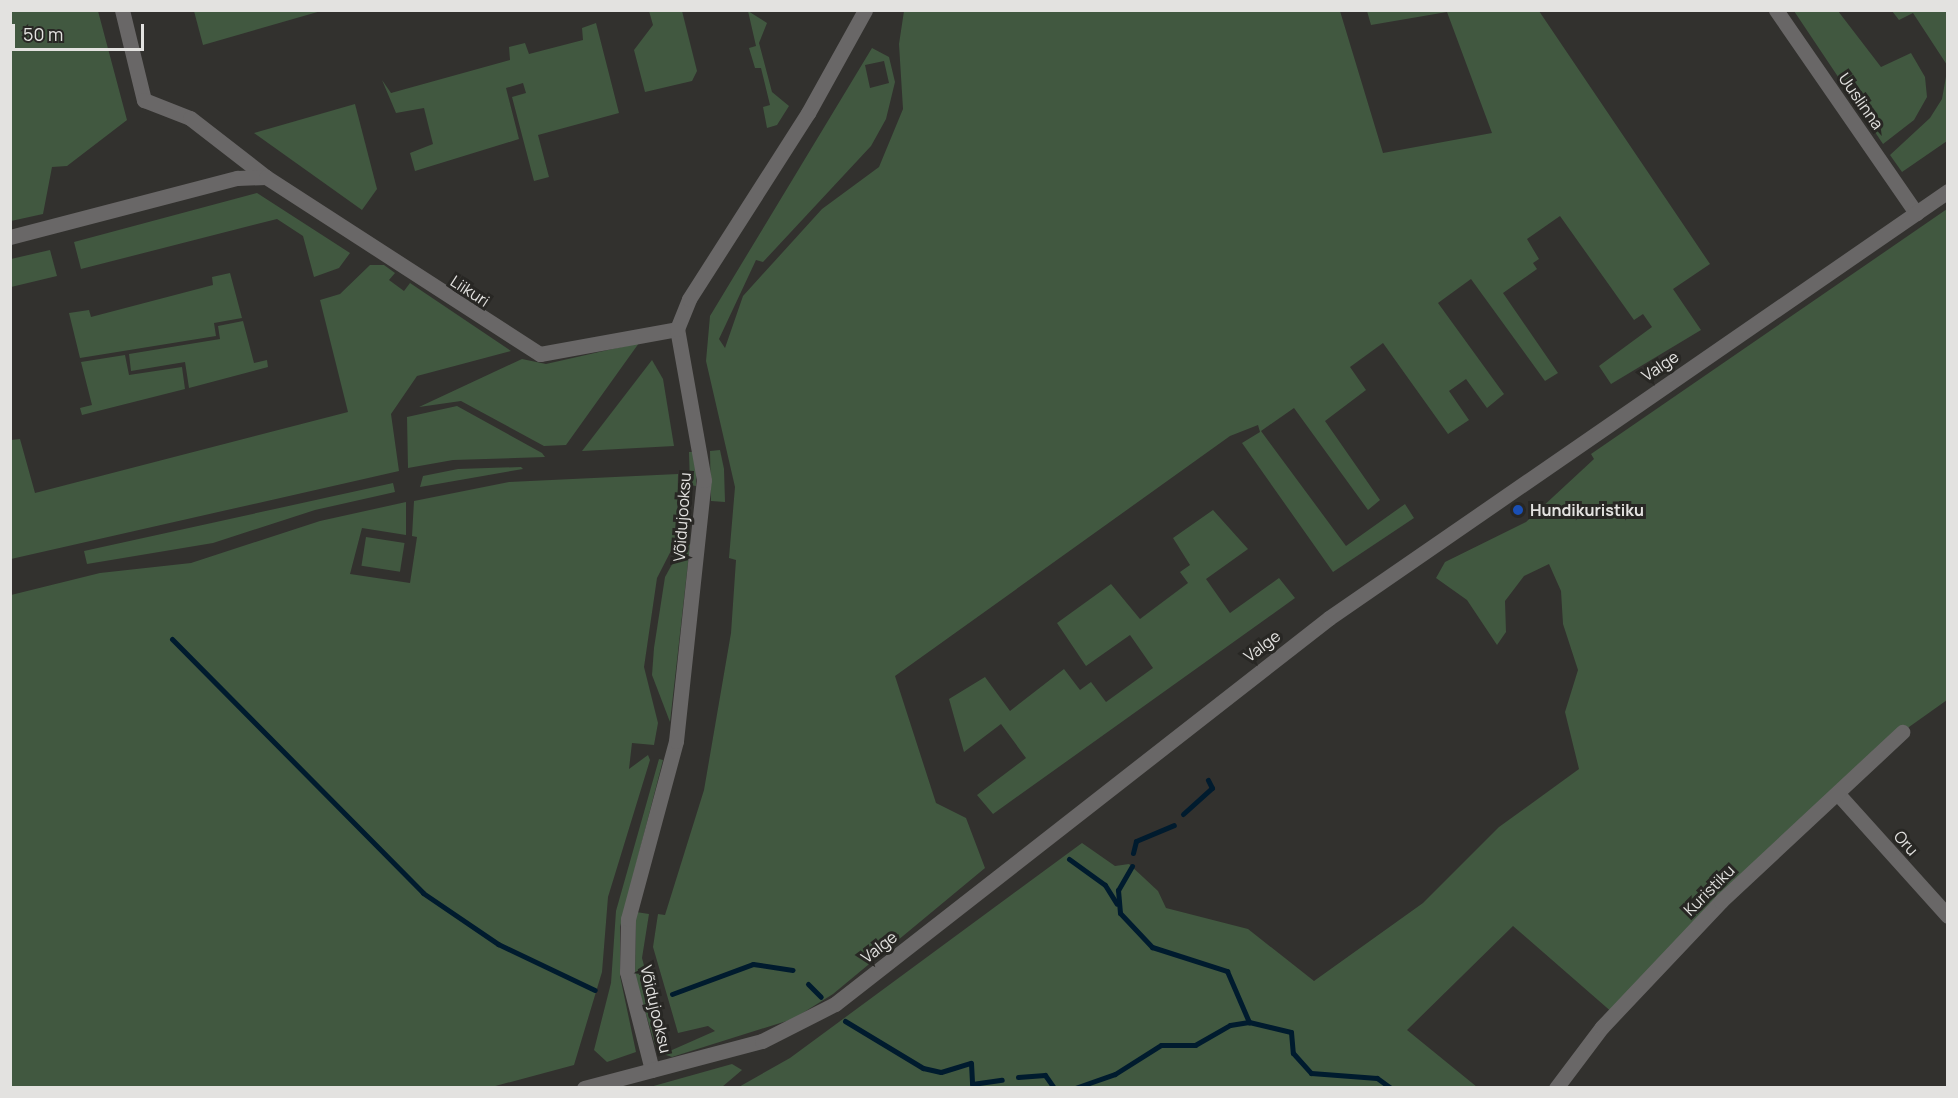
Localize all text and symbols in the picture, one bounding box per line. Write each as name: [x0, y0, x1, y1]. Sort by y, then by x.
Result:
scale bar: [15, 12, 147, 50]
text: 50 m: [23, 22, 63, 46]
street label: Uuslinna: [1835, 69, 1887, 133]
street label: Liikuri: [447, 271, 493, 311]
street label: Valge: [1638, 347, 1682, 385]
street label: Võidujooksu: [669, 472, 695, 562]
place label: Hundikuristiku: [1530, 500, 1644, 520]
marker: Hundikuristiku: [1511, 503, 1525, 517]
street label: Valge: [1240, 626, 1284, 666]
street label: Oru: [1890, 827, 1922, 859]
street label: Kuristiku: [1680, 861, 1738, 919]
street label: Valge: [857, 927, 901, 967]
street label: Võidujooksu: [637, 963, 675, 1055]

